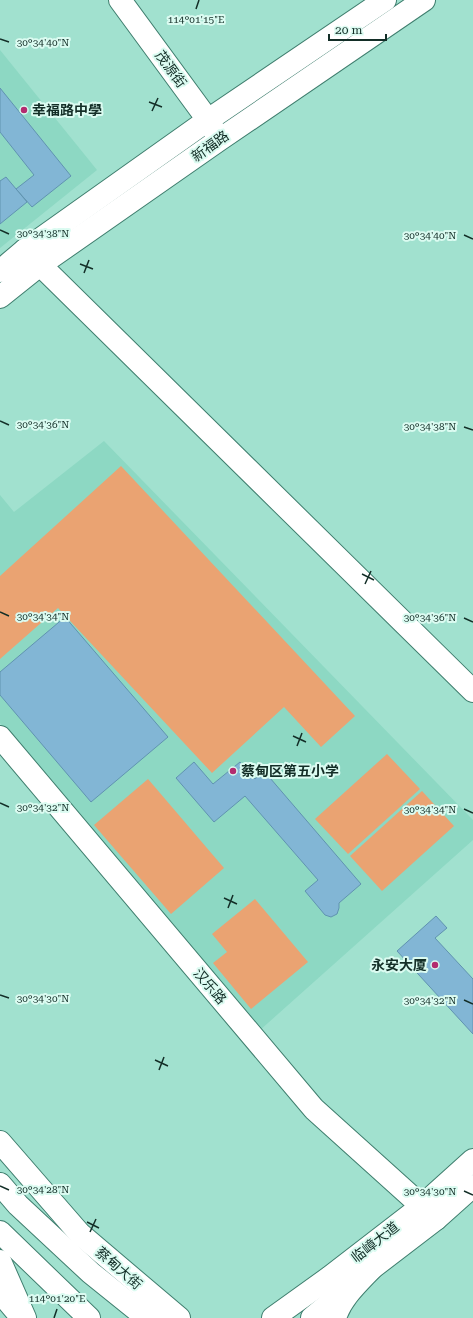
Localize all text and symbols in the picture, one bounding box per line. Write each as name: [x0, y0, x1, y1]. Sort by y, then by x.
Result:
text: 114°01'15"E: [168, 14, 224, 25]
scale bar: [329, 16, 386, 42]
text: 20 m: [335, 23, 362, 37]
text: 30°34'40"N: [17, 37, 69, 48]
street label: 茂源街: [152, 47, 190, 91]
place label: 幸福路中學: [32, 102, 102, 118]
marker: 幸福路中學: [19, 105, 29, 115]
street label: 新福路: [188, 127, 232, 165]
text: 30°34'38"N: [17, 228, 69, 239]
text: 30°34'40"N: [404, 230, 456, 241]
text: 30°34'36"N: [17, 419, 69, 430]
text: 30°34'38"N: [404, 421, 456, 432]
text: 30°34'34"N: [17, 611, 69, 622]
text: 30°34'36"N: [404, 612, 456, 623]
place label: 蔡甸区第五小学: [241, 763, 339, 779]
marker: 蔡甸区第五小学: [228, 766, 238, 776]
text: 30°34'32"N: [17, 802, 69, 813]
text: 30°34'34"N: [404, 804, 456, 815]
place label: 永安大厦: [371, 957, 427, 973]
marker: 永安大厦: [430, 960, 440, 970]
street label: 汉乐路: [190, 965, 230, 1007]
text: 30°34'30"N: [17, 993, 69, 1004]
text: 30°34'32"N: [404, 995, 456, 1006]
text: 30°34'28"N: [17, 1184, 69, 1195]
text: 30°34'30"N: [404, 1186, 456, 1197]
street label: 临嶂大道: [348, 1218, 402, 1266]
street label: 蔡甸大街: [93, 1244, 145, 1292]
text: 114°01'20"E: [29, 1293, 85, 1304]

